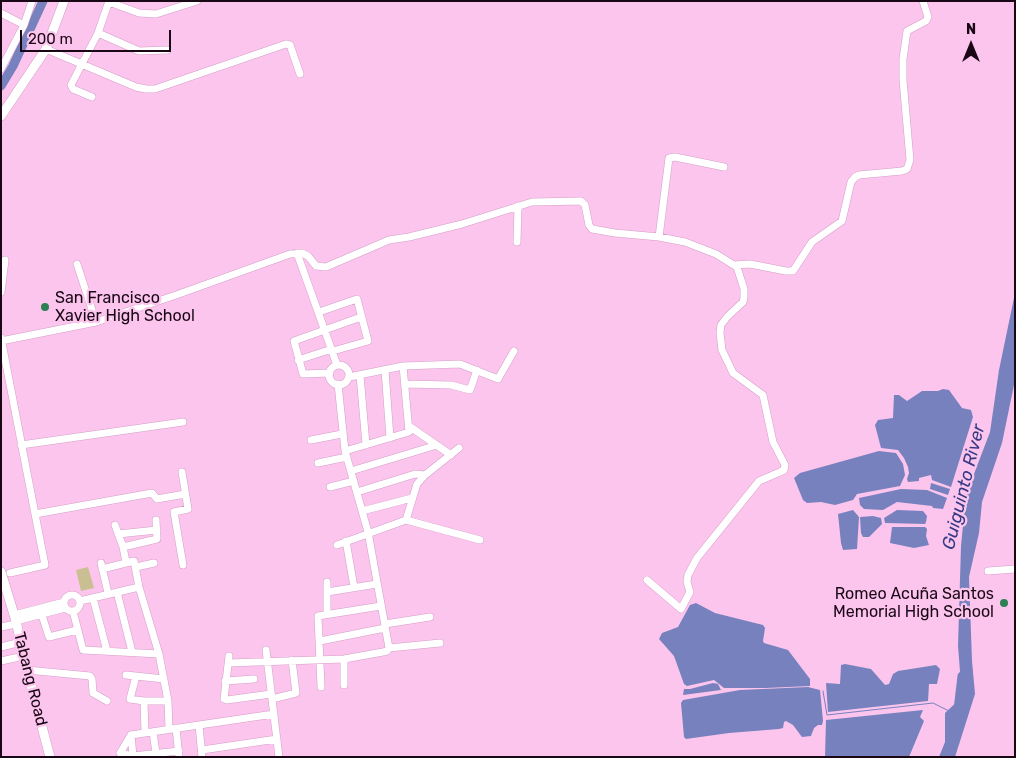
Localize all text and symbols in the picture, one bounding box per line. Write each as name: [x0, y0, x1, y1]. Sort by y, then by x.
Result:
scale bar: [22, 20, 174, 52]
north arrow: [946, 20, 996, 70]
text: N: [966, 21, 976, 38]
text: 200 m: [28, 30, 73, 48]
place label: San Francisco Xavier High School: [55, 288, 195, 326]
marker: San Francisco Xavier High School: [39, 301, 51, 313]
water label: Guiguinto River: [938, 422, 990, 552]
place label: Romeo Acuña Santos Memorial High School: [833, 584, 994, 622]
marker: Romeo Acuña Santos Memorial High School: [998, 597, 1010, 609]
street label: Tabang Road: [9, 630, 51, 728]

